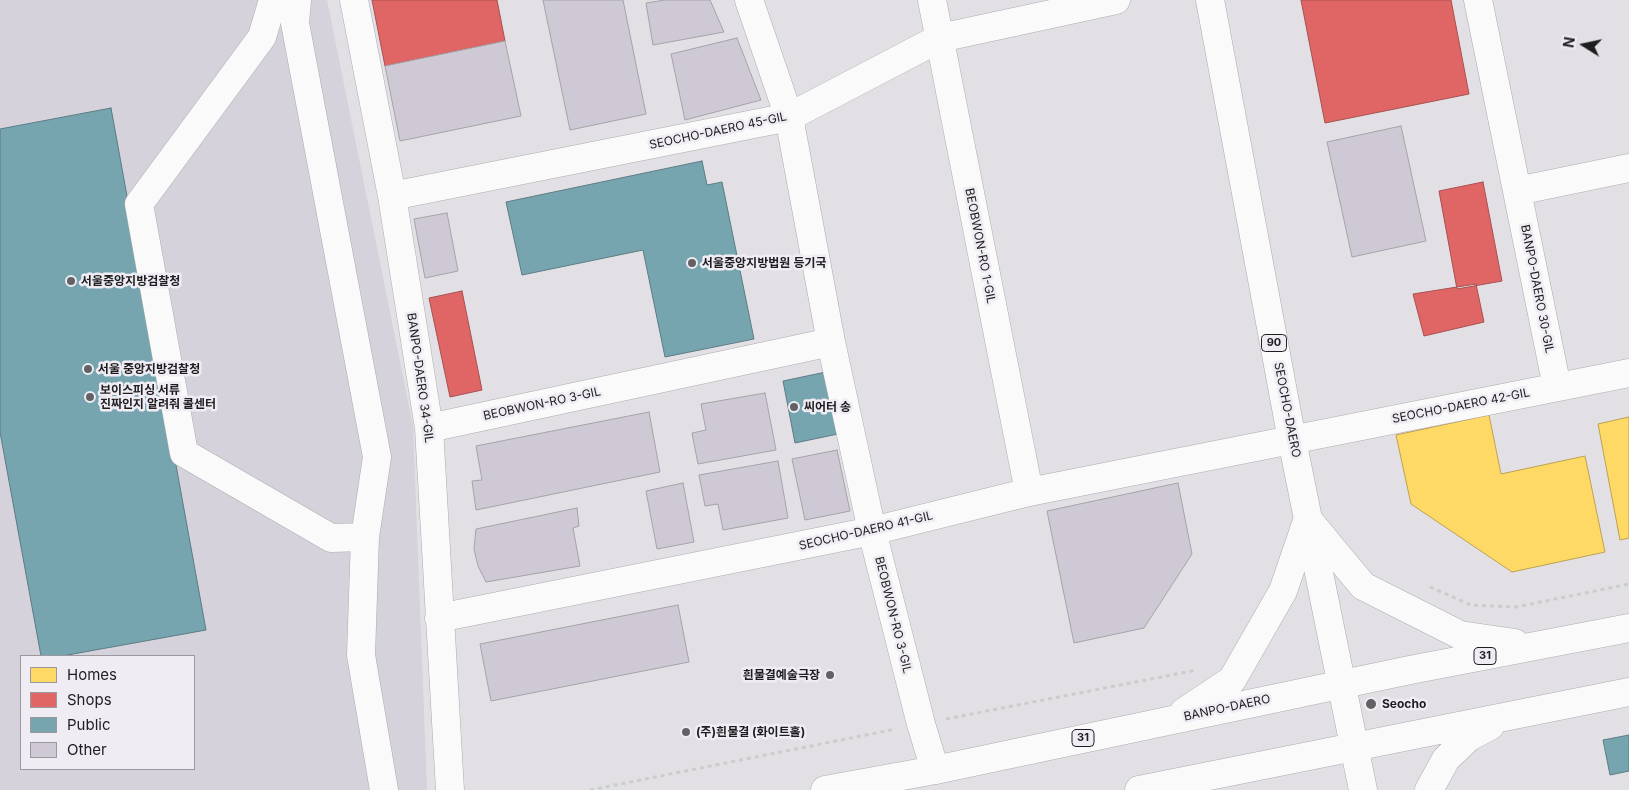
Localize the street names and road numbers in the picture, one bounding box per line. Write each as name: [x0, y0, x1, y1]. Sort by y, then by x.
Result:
street label: SEOCHO-DAERO 45-GIL: [648, 109, 788, 153]
street label: BEOBWON-RO 1-GIL: [962, 187, 998, 305]
street label: BANPO-DAERO 30-GIL: [1517, 223, 1557, 355]
street label: BANPO-DAERO 34-GIL: [404, 312, 436, 444]
road number: 90: [1262, 334, 1286, 352]
street label: SEOCHO-DAERO: [1271, 361, 1303, 459]
street label: BEOBWON-RO 3-GIL: [482, 385, 602, 423]
street label: SEOCHO-DAERO 42-GIL: [1391, 386, 1531, 426]
street label: SEOCHO-DAERO 41-GIL: [797, 509, 935, 553]
street label: BEOBWON-RO 3-GIL: [872, 555, 914, 675]
road number: 31: [1474, 648, 1496, 664]
street label: BANPO-DAERO: [1182, 692, 1272, 724]
road number: 31: [1072, 730, 1094, 746]

